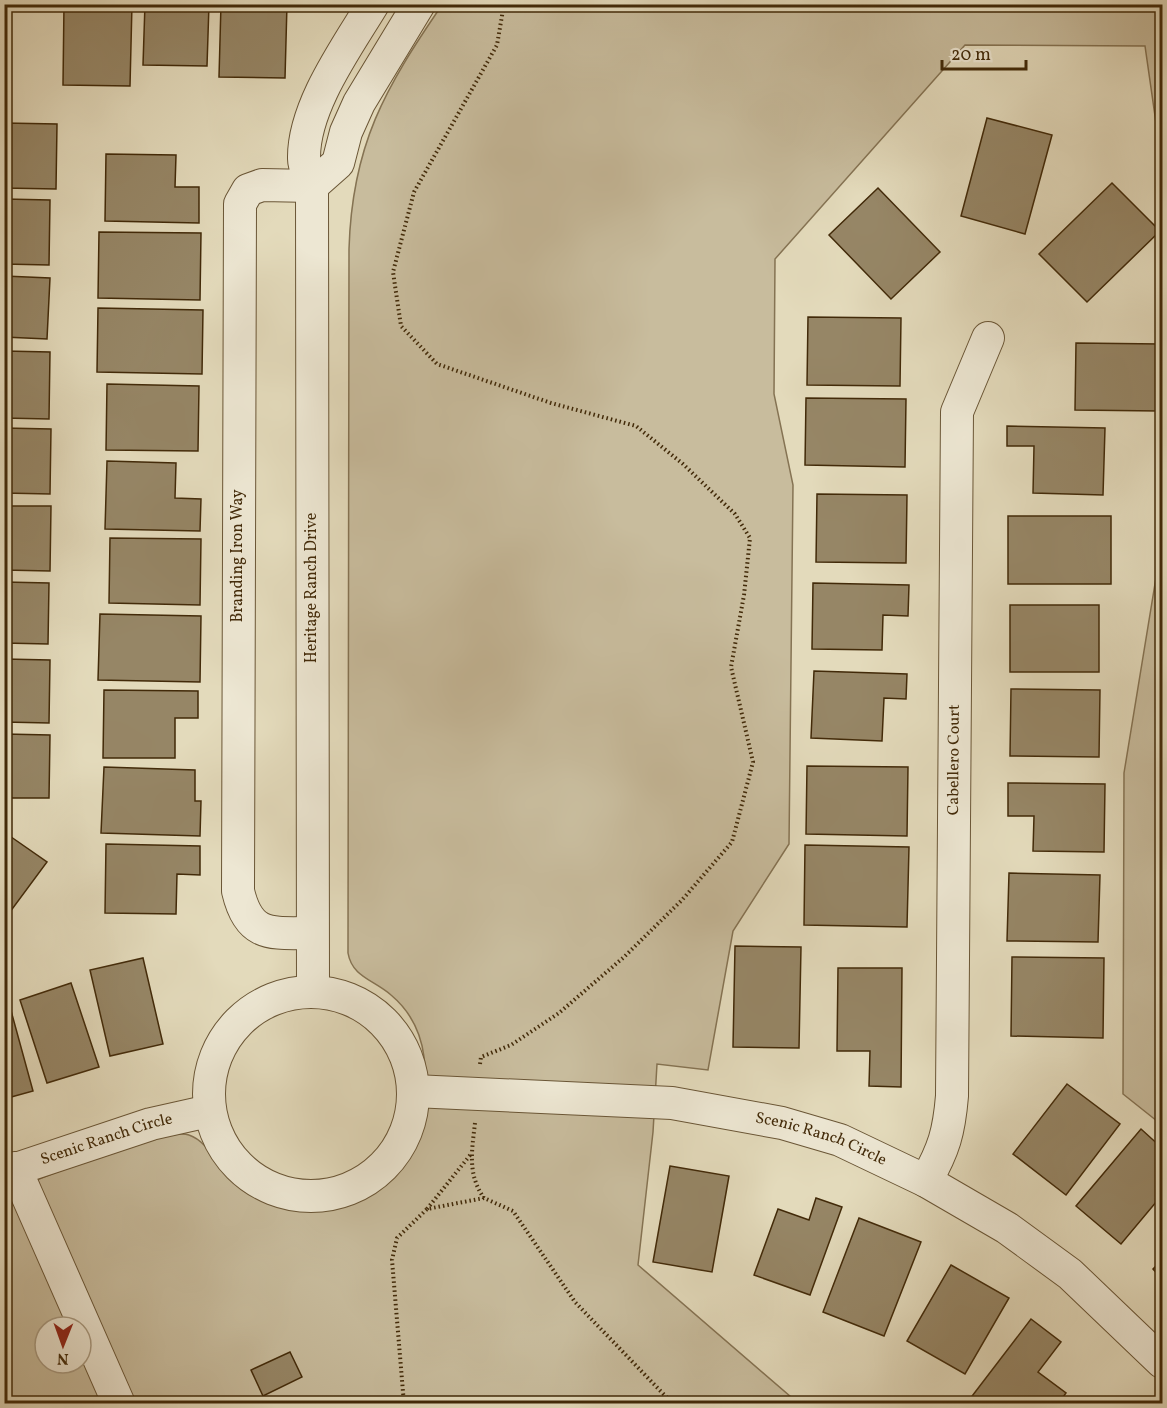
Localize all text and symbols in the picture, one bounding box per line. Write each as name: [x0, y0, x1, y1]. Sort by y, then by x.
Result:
scale bar: [942, 33, 1026, 71]
text: 20 m: [951, 43, 991, 68]
street label: Branding Iron Way: [227, 489, 249, 623]
street label: Heritage Ranch Drive: [301, 513, 323, 663]
street label: Cabellero Court: [943, 704, 966, 815]
street label: Scenic Ranch Circle: [754, 1107, 890, 1172]
street label: Scenic Ranch Circle: [38, 1108, 175, 1171]
north arrow: [33, 1315, 93, 1375]
text: N: [56, 1347, 69, 1369]

